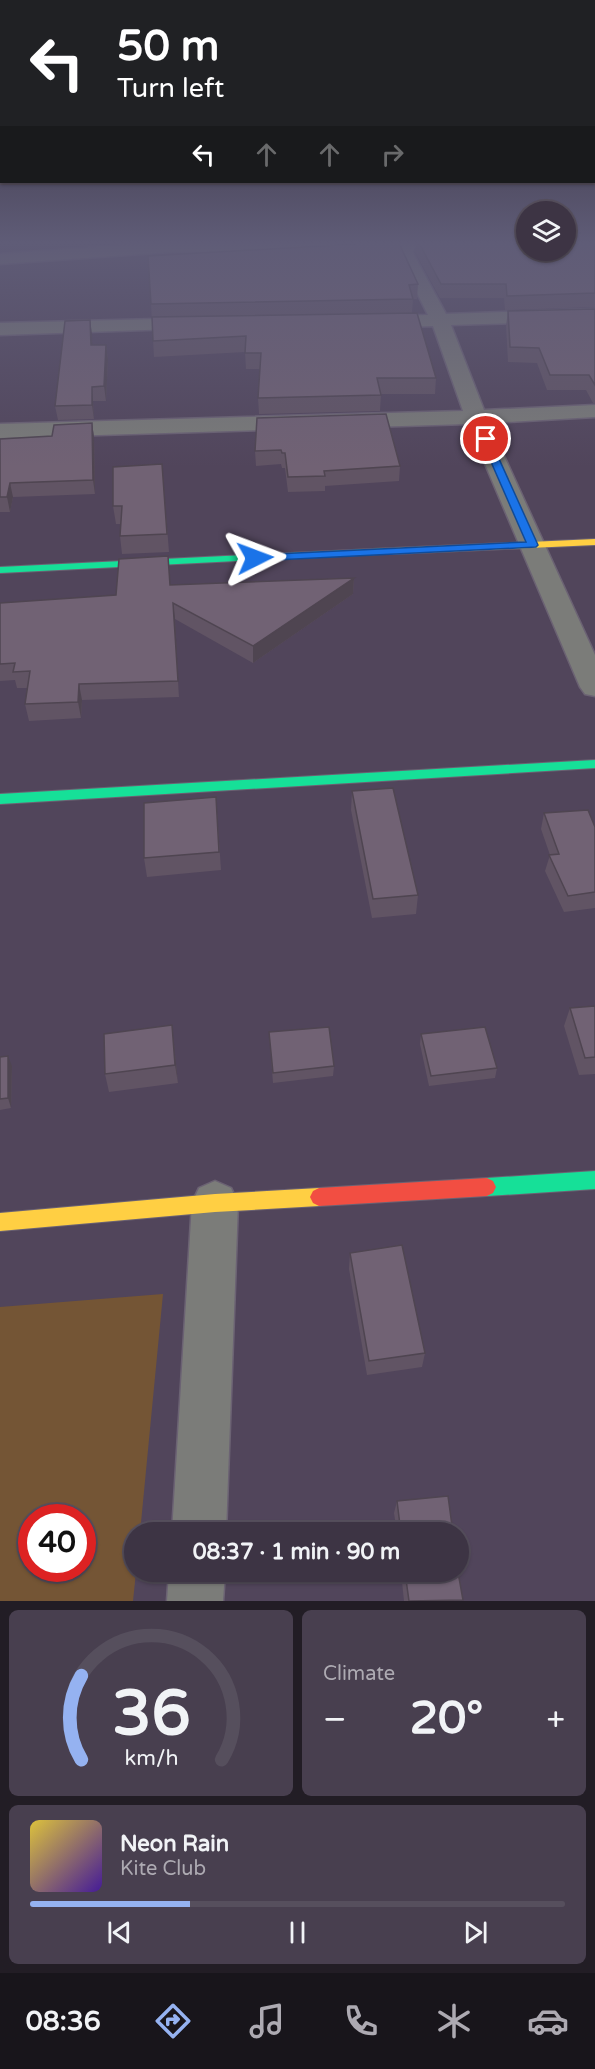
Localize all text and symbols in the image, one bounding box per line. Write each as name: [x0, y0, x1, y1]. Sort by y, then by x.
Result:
text: 50 m: [117, 21, 219, 72]
icon: left: [18, 24, 96, 102]
text: Turn left: [117, 72, 224, 105]
icon: left: [187, 138, 220, 171]
icon: ahead: [250, 138, 283, 171]
icon: ahead: [313, 138, 346, 171]
icon: right: [376, 138, 409, 171]
map controls: [516, 201, 576, 261]
button: layers: [516, 201, 576, 261]
pin: [460, 413, 511, 464]
icon: arrive: [469, 422, 502, 455]
position arrow: [223, 526, 287, 590]
speed limit sign: 40: [18, 1504, 96, 1582]
text: 08:37 · 1 min · 90 m: [193, 1539, 400, 1565]
text: Climate: [323, 1662, 395, 1686]
text: 36: [112, 1677, 190, 1752]
text: 20°: [410, 1692, 483, 1746]
text: −: [323, 1700, 347, 1739]
text: +: [546, 1700, 565, 1739]
text: km/h: [124, 1745, 178, 1771]
text: Neon Rain: [120, 1831, 229, 1857]
text: Kite Club: [120, 1857, 206, 1881]
icon: previous: [103, 1916, 136, 1949]
icon: pause: [281, 1916, 314, 1949]
icon: next: [459, 1916, 492, 1949]
icon: directions: [152, 2000, 194, 2042]
icon: music: [246, 2000, 288, 2042]
icon: phone: [340, 2000, 382, 2042]
icon: climate: [433, 2000, 475, 2042]
icon: car: [527, 2000, 569, 2042]
text: 08:36: [26, 2005, 101, 2038]

